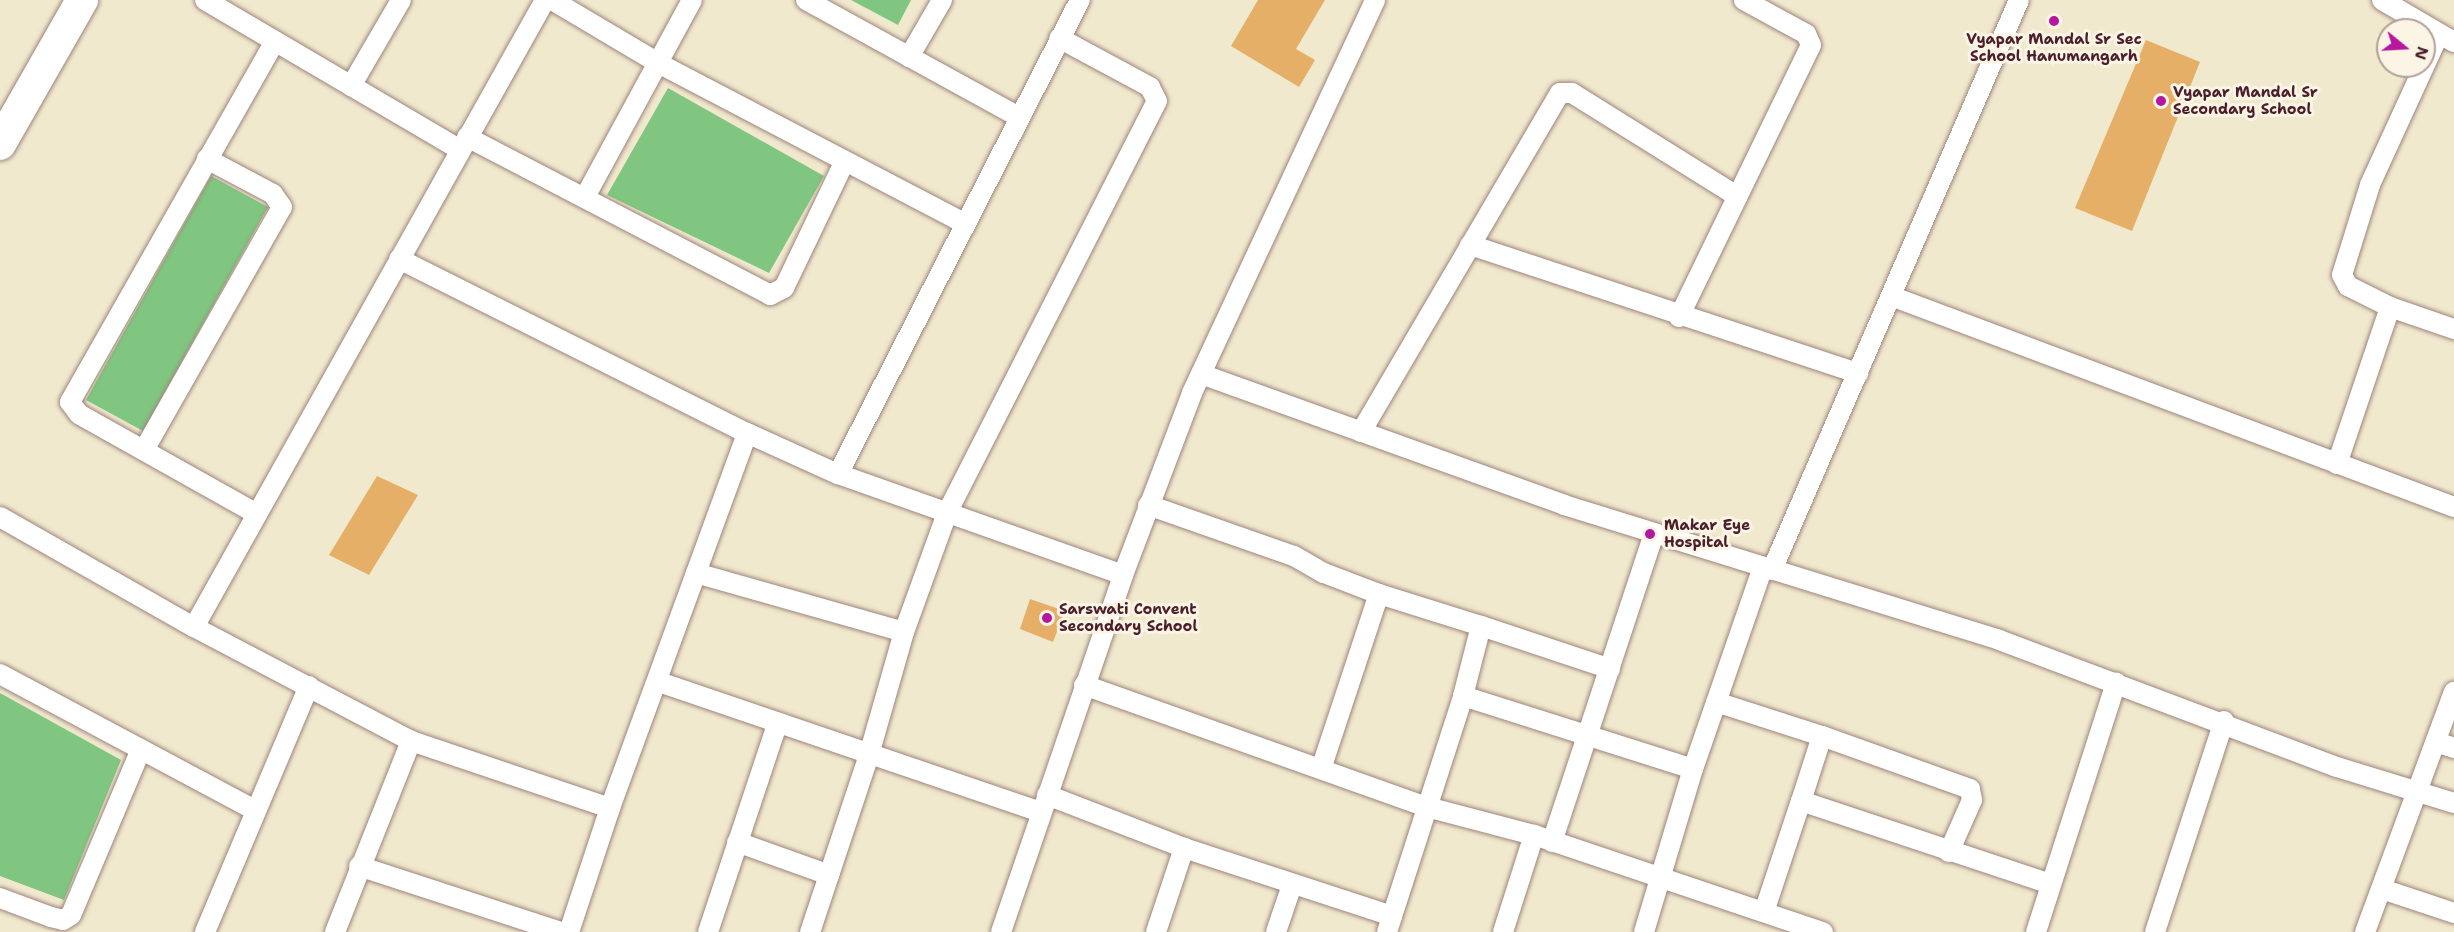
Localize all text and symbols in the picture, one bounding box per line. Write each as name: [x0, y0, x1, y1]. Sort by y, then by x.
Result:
marker: Vyapar Mandal Sr Sec School Hanumangarh: [2047, 14, 2061, 28]
north arrow: [2376, 18, 2436, 78]
place label: Vyapar Mandal Sr Sec School Hanumangarh: [1966, 30, 2142, 65]
text: N: [2410, 44, 2434, 62]
place label: Vyapar Mandal Sr Secondary School: [2173, 83, 2318, 118]
marker: Vyapar Mandal Sr Secondary School: [2154, 94, 2168, 108]
place label: Makar Eye Hospital: [1664, 516, 1750, 551]
marker: Makar Eye Hospital: [1641, 525, 1659, 543]
place label: Sarswati Convent Secondary School: [1059, 600, 1198, 635]
marker: Sarswati Convent Secondary School: [1040, 611, 1054, 625]

